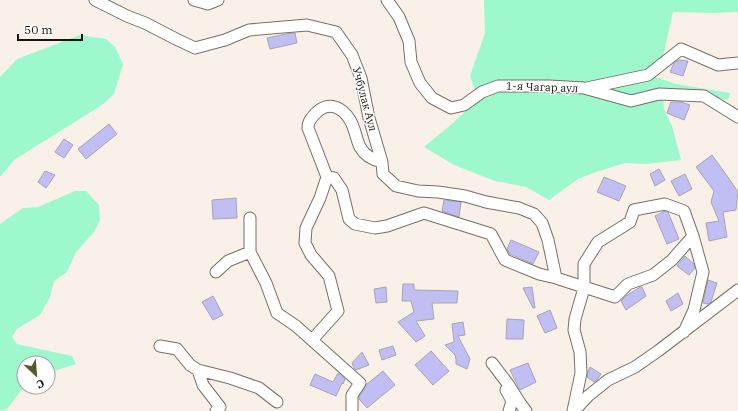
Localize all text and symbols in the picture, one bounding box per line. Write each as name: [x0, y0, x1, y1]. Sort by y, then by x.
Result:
scale bar: [18, 16, 82, 42]
text: 50 m: [24, 22, 53, 37]
street label: Учбулак Аул: [350, 65, 380, 133]
street label: 1-я Чагар аул: [506, 79, 579, 95]
north arrow: [16, 355, 56, 395]
text: С: [34, 376, 47, 392]

